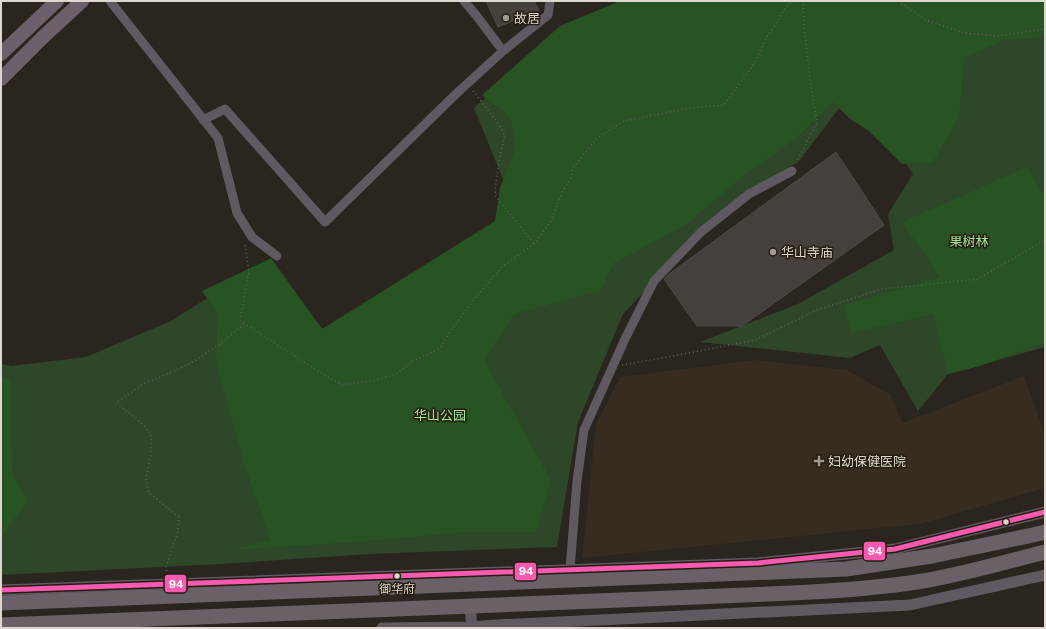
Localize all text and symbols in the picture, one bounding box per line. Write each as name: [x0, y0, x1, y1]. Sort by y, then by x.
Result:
place label: 故居: [514, 11, 540, 26]
marker: 故居: [501, 13, 511, 23]
park label: 果树林: [949, 234, 989, 249]
place label: 华山寺庙: [781, 245, 833, 260]
marker: 华山寺庙: [768, 247, 778, 257]
park label: 华山公园: [414, 408, 466, 423]
place label: 妇幼保健医院: [828, 454, 906, 469]
marker: 妇幼保健医院: [813, 455, 825, 467]
unlabelled marker: [1001, 517, 1011, 527]
line badge: 94: [863, 541, 886, 561]
text: 94: [868, 545, 882, 557]
line badge: 94: [514, 562, 537, 581]
text: 94: [519, 565, 533, 577]
marker: 御华府: [392, 571, 402, 581]
line badge: 94: [164, 574, 187, 593]
text: 94: [169, 578, 183, 590]
place label: 御华府: [379, 582, 415, 596]

